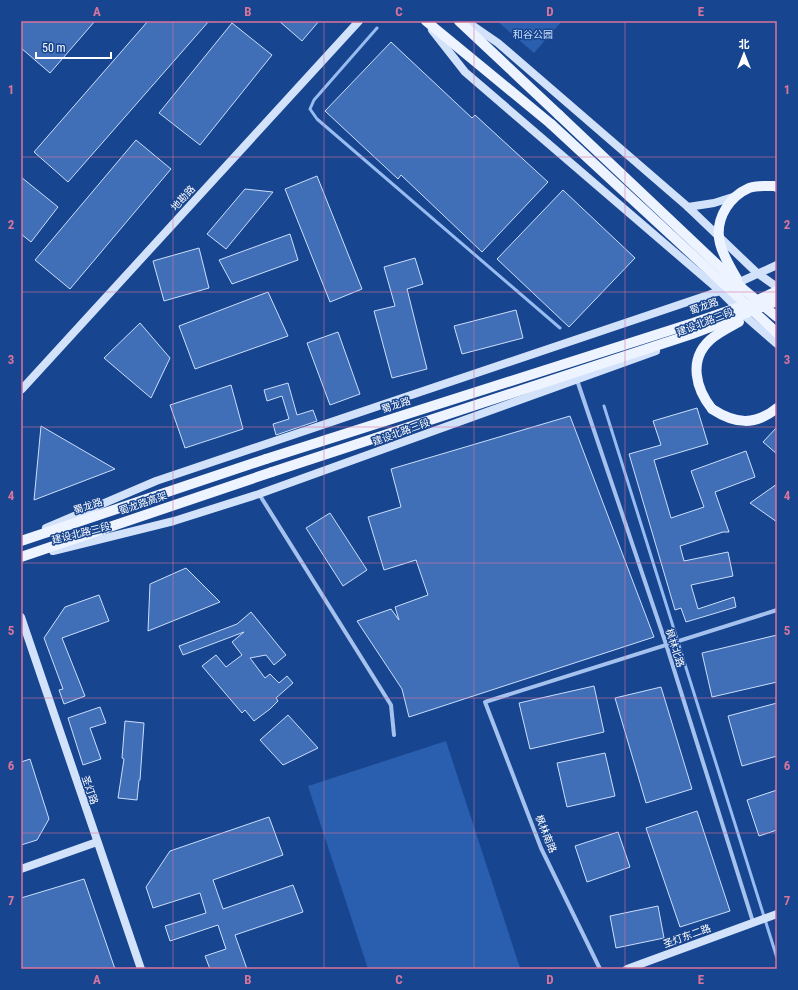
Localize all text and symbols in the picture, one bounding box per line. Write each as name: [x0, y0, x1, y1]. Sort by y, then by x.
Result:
text: A: [93, 4, 101, 19]
text: B: [244, 4, 252, 19]
text: C: [395, 4, 403, 19]
text: D: [546, 4, 554, 19]
text: E: [698, 4, 705, 19]
park label: 和谷公园: [513, 29, 553, 40]
scale bar: [36, 34, 111, 60]
north arrow: [724, 34, 764, 74]
text: 北: [739, 38, 750, 51]
text: 50 m: [42, 41, 66, 55]
text: 1: [8, 82, 14, 97]
text: 1: [784, 82, 790, 97]
street label: 地勘路: [169, 183, 197, 213]
text: 2: [8, 217, 15, 232]
text: 2: [784, 217, 791, 232]
street label: 蜀龙路: [688, 296, 720, 316]
street label: 建设北路三段: [675, 306, 735, 338]
text: 3: [8, 352, 14, 367]
text: 3: [784, 352, 790, 367]
street label: 蜀龙路: [380, 395, 412, 415]
street label: 建设北路三段: [371, 417, 431, 447]
text: 4: [8, 488, 15, 503]
text: 4: [784, 488, 791, 503]
street label: 蜀龙路高架: [118, 490, 168, 516]
street label: 蜀龙路: [72, 496, 104, 516]
street label: 建设北路三段: [51, 520, 111, 546]
text: 5: [8, 623, 15, 638]
text: 5: [784, 623, 791, 638]
street label: 枫林北路: [664, 627, 686, 669]
text: 6: [8, 758, 15, 773]
text: 6: [784, 758, 791, 773]
street label: 圣灯路: [80, 774, 100, 806]
street label: 枫林南路: [533, 813, 559, 855]
text: 7: [8, 893, 15, 908]
text: 7: [784, 893, 791, 908]
street label: 圣灯东二路: [662, 922, 712, 950]
text: A: [93, 972, 101, 987]
text: B: [244, 972, 252, 987]
text: C: [395, 972, 403, 987]
text: D: [546, 972, 554, 987]
text: E: [698, 972, 705, 987]

